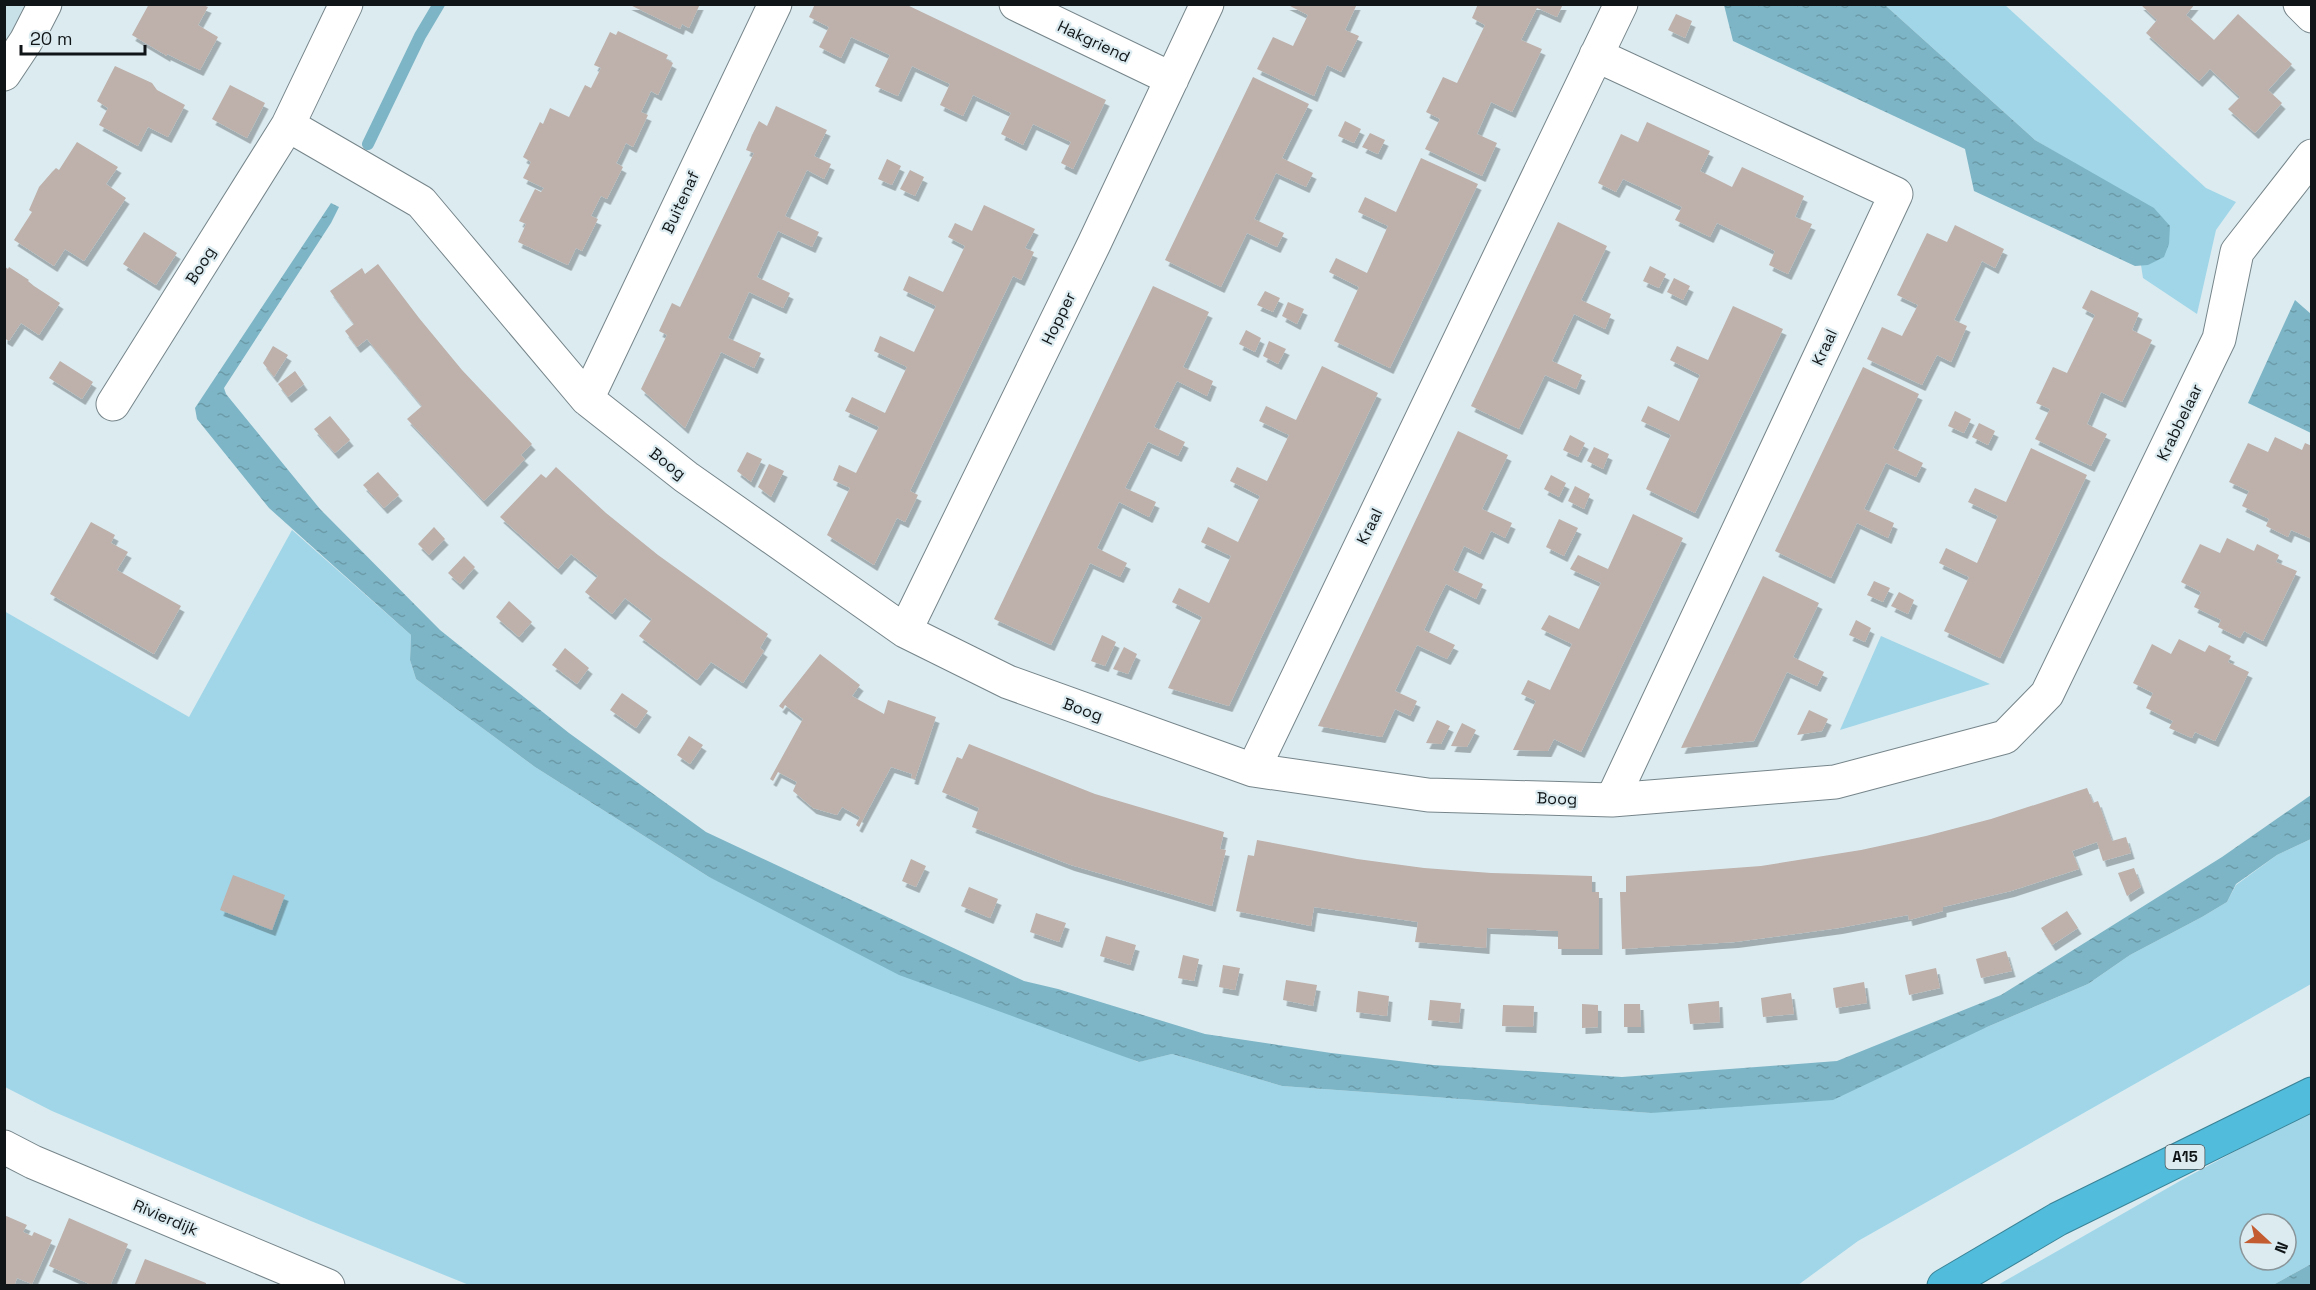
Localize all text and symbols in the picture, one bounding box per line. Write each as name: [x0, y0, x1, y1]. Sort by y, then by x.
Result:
street label: Hakgriend: [1054, 16, 1133, 67]
scale bar: [21, 18, 146, 56]
text: 20 m: [30, 27, 73, 50]
street label: Buitenaf: [657, 168, 704, 237]
street label: Boog: [181, 242, 220, 288]
street label: Hopper: [1037, 288, 1080, 348]
street label: Kraal: [1807, 326, 1842, 369]
street label: Krabbelaar: [2152, 380, 2207, 464]
street label: Boog: [645, 443, 690, 484]
street label: Kraal: [1352, 505, 1387, 548]
street label: Boog: [1060, 693, 1106, 726]
street label: Boog: [1536, 787, 1578, 810]
road number: A15: [2166, 1145, 2204, 1169]
street label: Rivierdijk: [130, 1194, 202, 1241]
north arrow: [2238, 1212, 2298, 1272]
text: N: [2270, 1239, 2293, 1256]

